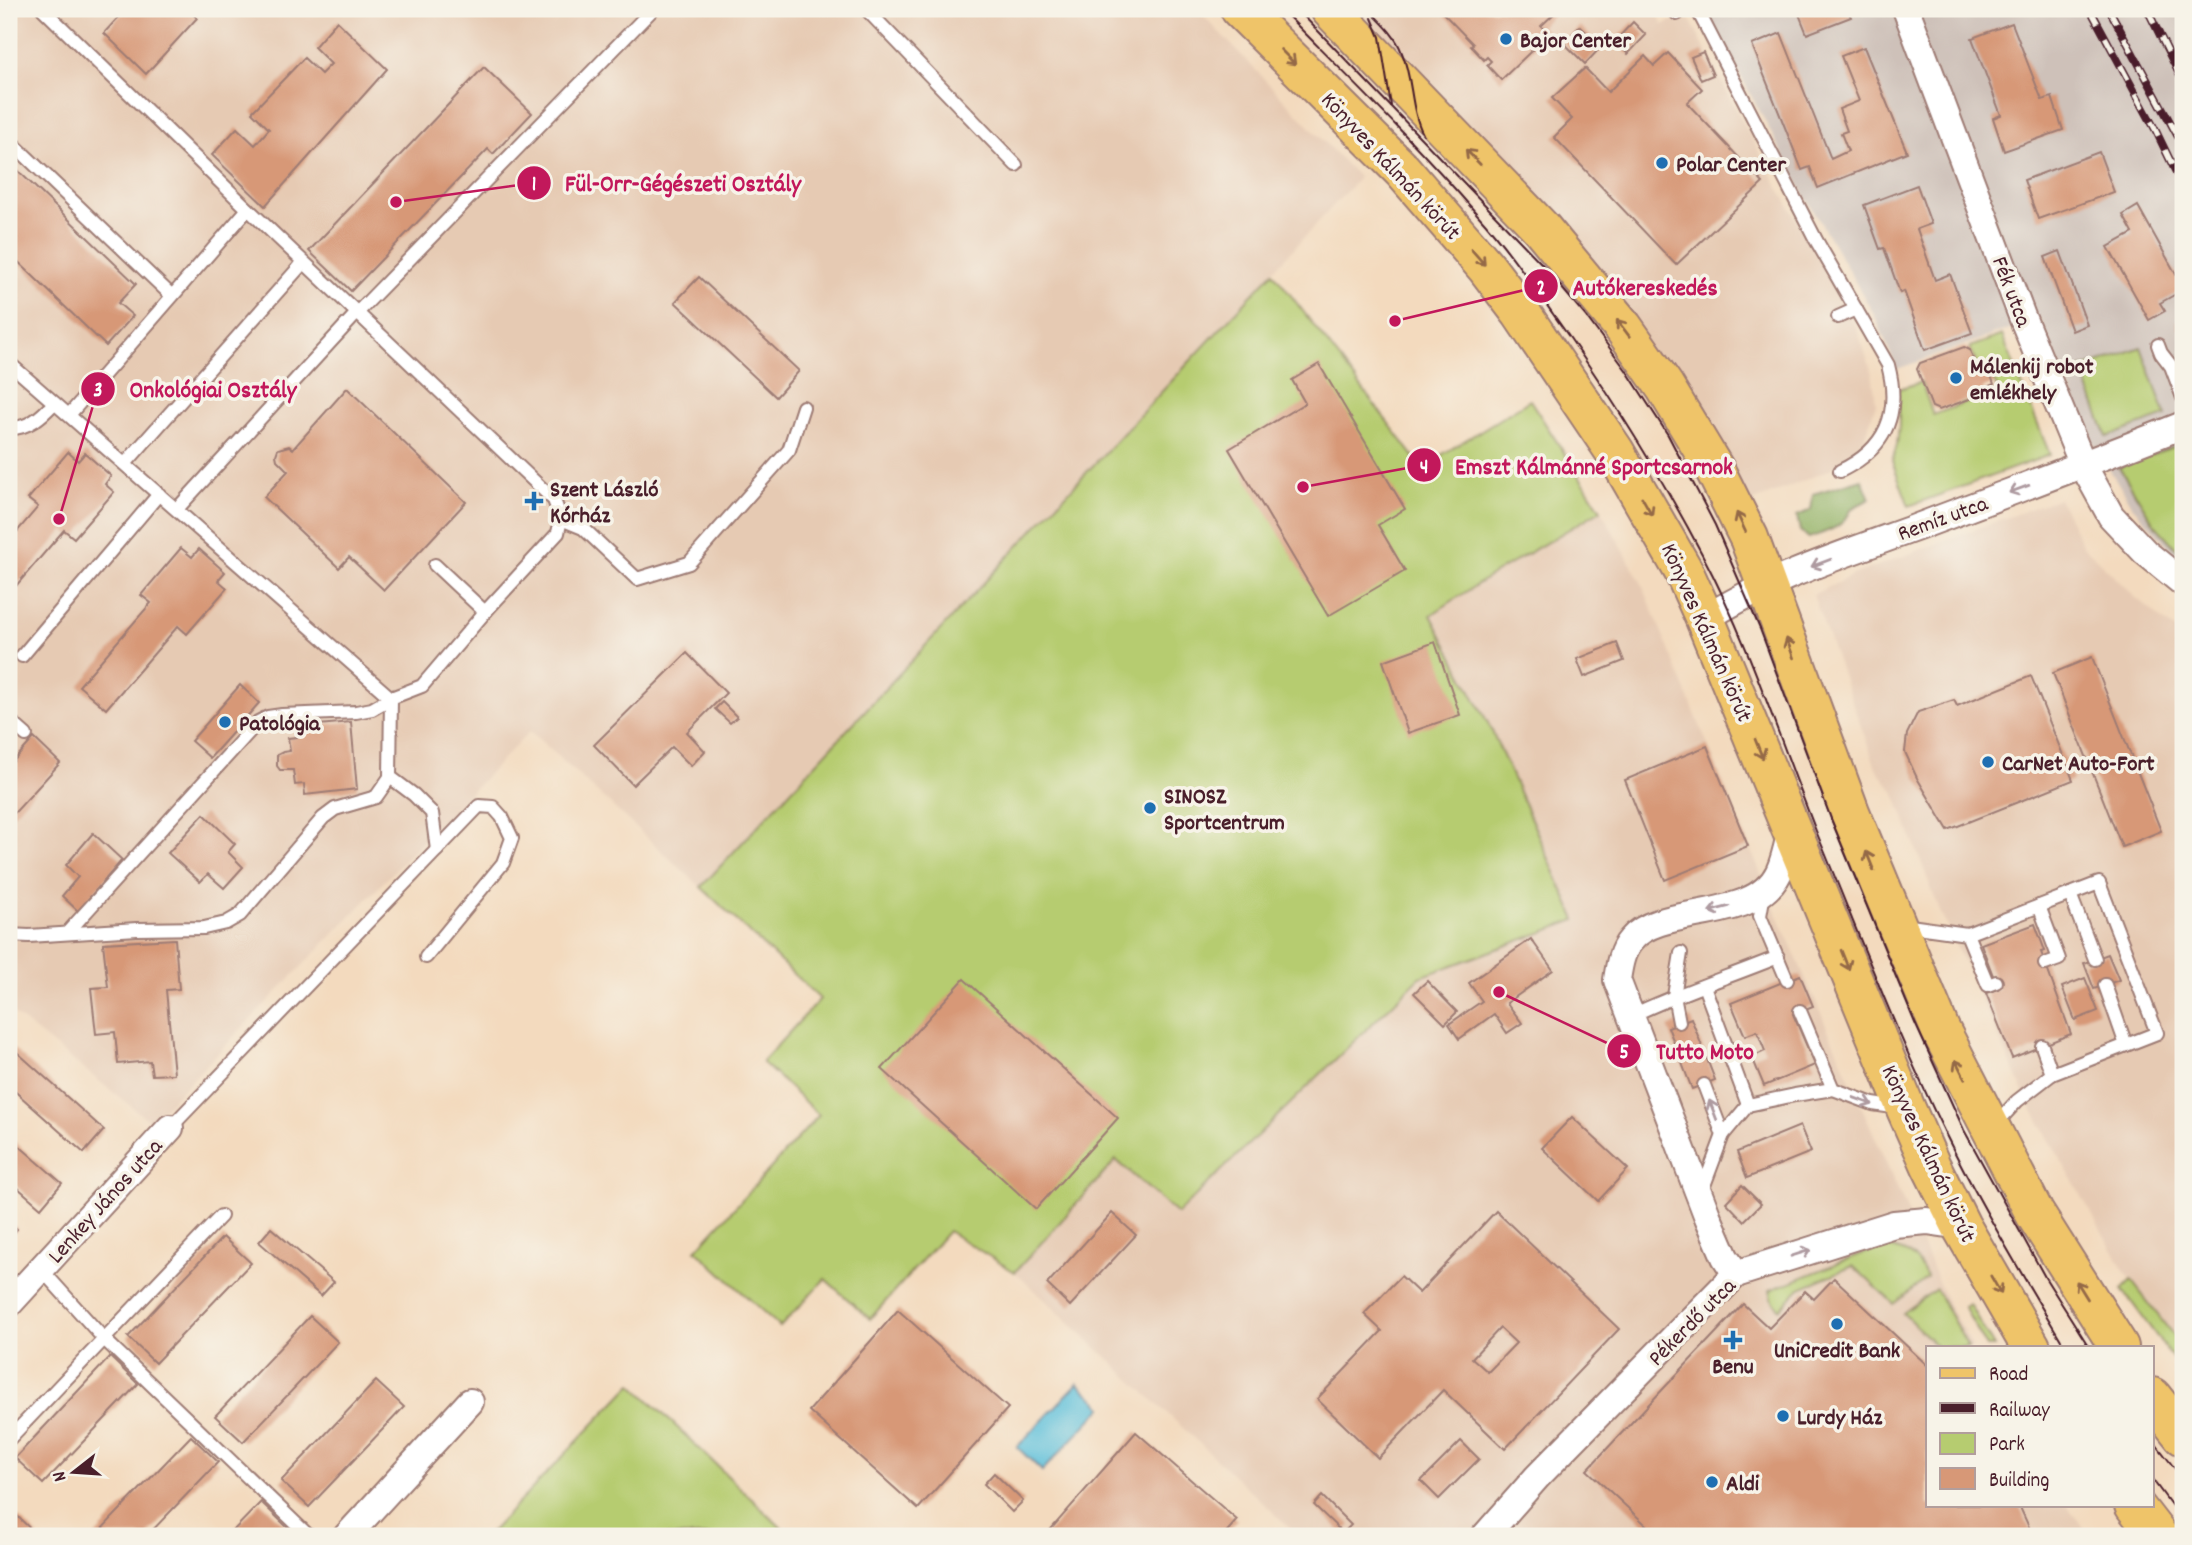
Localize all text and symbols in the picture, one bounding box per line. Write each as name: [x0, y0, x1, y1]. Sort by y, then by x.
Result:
place label: Bajor Center: [1520, 26, 1631, 59]
marker: Bajor Center: [1498, 31, 1514, 47]
one-way arrow: [1279, 48, 1296, 65]
street label: Könyves Kálmán körút: [1312, 86, 1467, 249]
one-way arrow: [1465, 149, 1482, 166]
place label: Polar Center: [1676, 150, 1786, 183]
marker: Polar Center: [1654, 155, 1670, 171]
callout: Fül-Orr-Gégészeti Osztály: [516, 160, 815, 205]
text: Fül-Orr-Gégészeti Osztály: [565, 169, 802, 203]
text: 1: [532, 171, 536, 201]
one-way arrow: [1470, 248, 1486, 266]
street label: Fék utca: [1981, 252, 2039, 334]
callout: Autókereskedés: [1524, 264, 1732, 309]
text: Autókereskedés: [1572, 273, 1718, 307]
text: 2: [1536, 275, 1546, 305]
one-way arrow: [1616, 319, 1631, 338]
place label: Málenkij robot emlékhely: [1970, 352, 2094, 411]
callout: Onkológiai Osztály: [81, 367, 311, 412]
marker: Málenkij robot emlékhely: [1948, 370, 1964, 386]
text: Onkológiai Osztály: [129, 375, 298, 409]
text: 3: [93, 377, 103, 407]
callout: Emszt Kálmánné Sportcsarnok: [1406, 443, 1747, 488]
text: Emszt Kálmánné Sportcsarnok: [1455, 452, 1733, 486]
text: 4: [1420, 454, 1428, 484]
place label: Szent László Kórház: [550, 475, 658, 534]
one-way arrow: [2009, 484, 2031, 496]
street label: Remíz utca: [1893, 488, 1994, 552]
marker: Szent László Kórház: [524, 491, 544, 511]
one-way arrow: [1641, 496, 1655, 516]
one-way arrow: [1734, 512, 1747, 533]
street label: Könyves Kálmán körút: [1651, 539, 1759, 728]
one-way arrow: [1810, 558, 1832, 571]
one-way arrow: [1783, 637, 1795, 659]
place label: Patológia: [239, 709, 321, 742]
marker: Patológia: [217, 714, 233, 730]
one-way arrow: [1754, 738, 1767, 760]
place label: CarNet Auto-Fort: [2002, 749, 2155, 782]
marker: CarNet Auto-Fort: [1980, 754, 1996, 770]
place label: SINOSZ Sportcentrum: [1164, 782, 1285, 841]
marker: SINOSZ Sportcentrum: [1142, 800, 1158, 816]
one-way arrow: [1862, 851, 1875, 872]
one-way arrow: [1708, 903, 1731, 916]
one-way arrow: [1839, 949, 1852, 971]
callout: Tutto Moto: [1607, 1029, 1768, 1074]
text: Tutto Moto: [1656, 1037, 1754, 1071]
text: 5: [1619, 1039, 1629, 1069]
one-way arrow: [1953, 1059, 1967, 1080]
street label: Könyves Kálmán körút: [1871, 1060, 1983, 1249]
one-way arrow: [1852, 1095, 1874, 1108]
one-way arrow: [1706, 1099, 1719, 1121]
street label: Lenkey János utca: [41, 1132, 173, 1272]
one-way arrow: [1790, 1246, 1812, 1259]
street label: Pékerdő utca: [1642, 1271, 1746, 1375]
one-way arrow: [1989, 1275, 2003, 1295]
one-way arrow: [2075, 1281, 2090, 1300]
marker: UniCredit Bank: [1829, 1316, 1845, 1332]
marker: Benu: [1725, 1332, 1741, 1348]
place label: UniCredit Bank: [1774, 1336, 1901, 1369]
legend: [1926, 1346, 2154, 1506]
place label: Benu: [1712, 1352, 1754, 1385]
text: Road: [1989, 1361, 2028, 1391]
text: Railway: [1989, 1397, 2050, 1427]
place label: Lurdy Ház: [1797, 1403, 1882, 1436]
marker: Lurdy Ház: [1775, 1408, 1791, 1424]
text: Park: [1989, 1431, 2025, 1461]
north arrow: [38, 1436, 108, 1506]
text: Building: [1989, 1467, 2049, 1497]
text: N: [47, 1468, 75, 1484]
place label: Aldi: [1726, 1469, 1760, 1502]
marker: Aldi: [1704, 1474, 1720, 1490]

